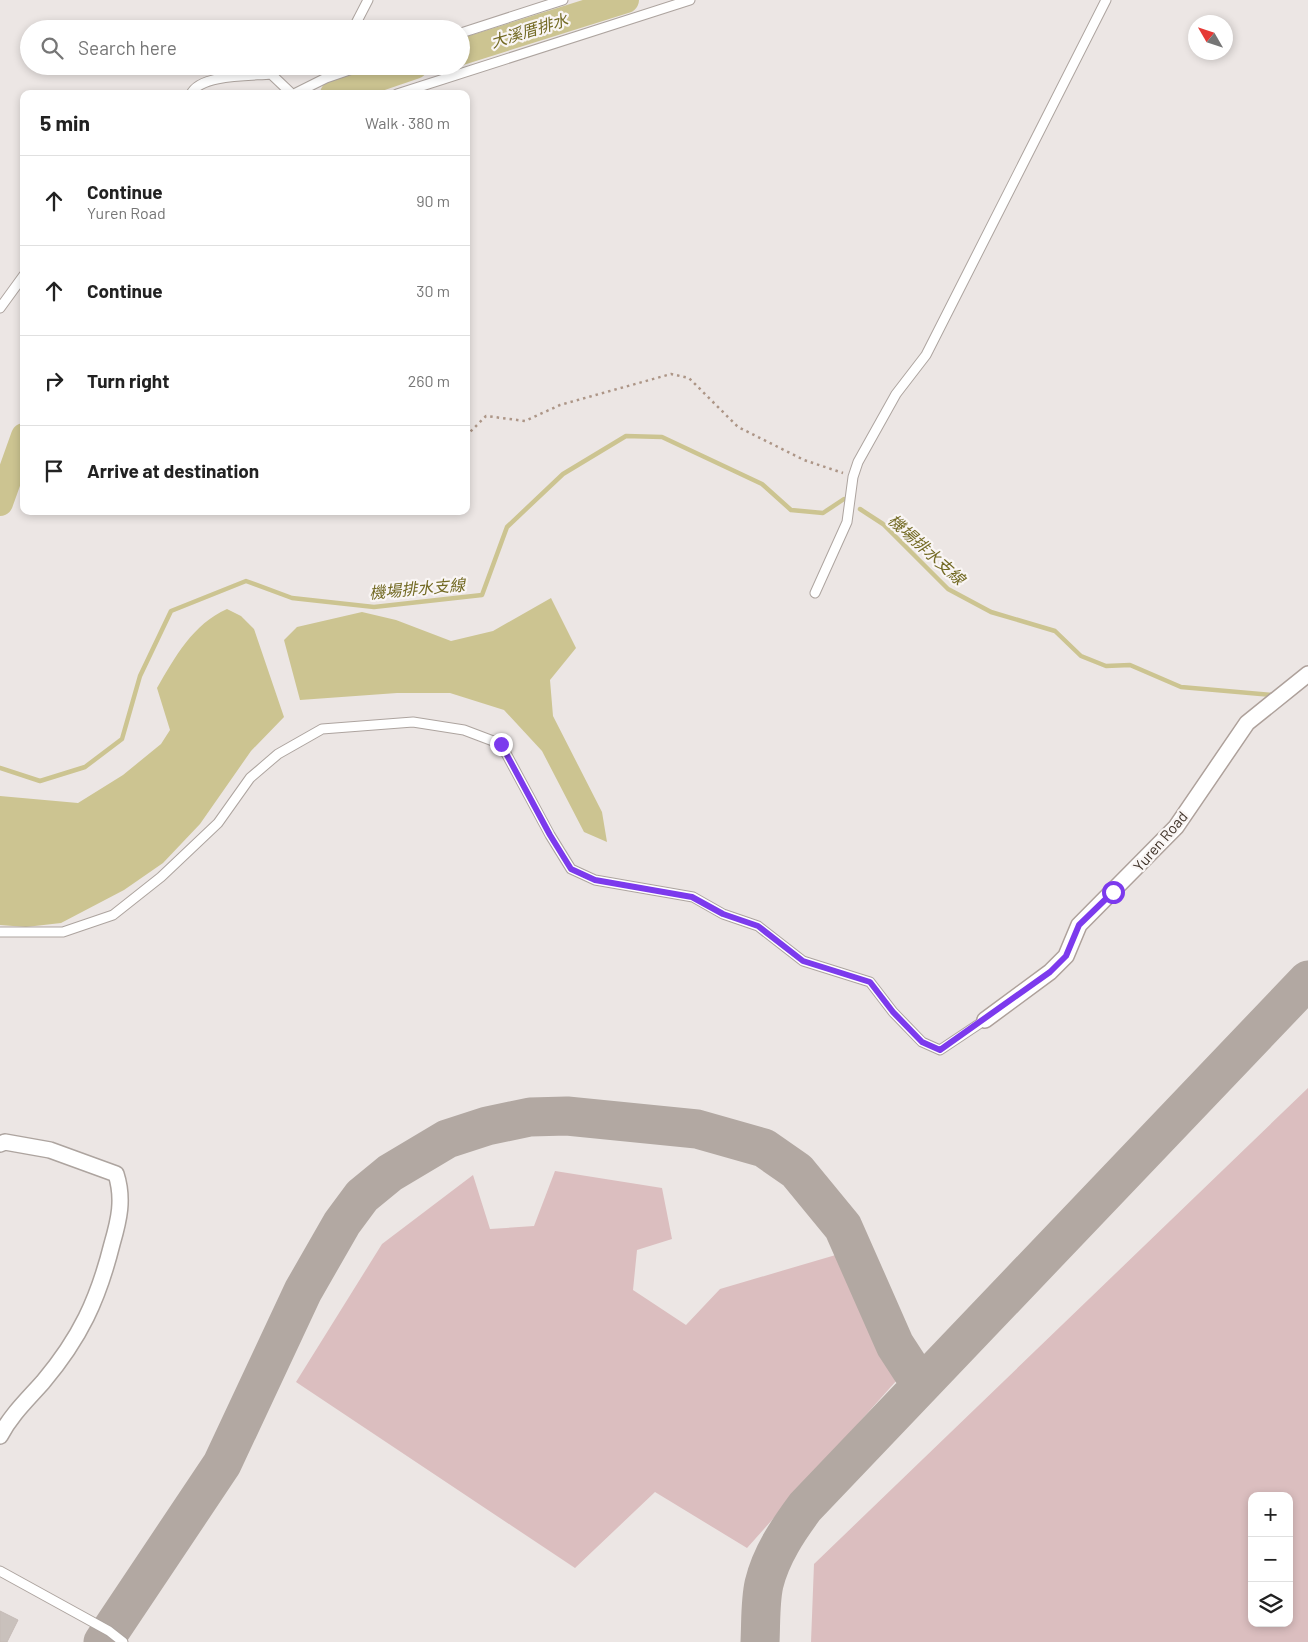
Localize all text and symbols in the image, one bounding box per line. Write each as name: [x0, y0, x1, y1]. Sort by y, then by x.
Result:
water label: 大溪厝排水: [488, 9, 571, 51]
north arrow: [1188, 15, 1233, 60]
search box: [20, 20, 470, 75]
icon: search: [38, 34, 66, 62]
text: Search here: [78, 36, 177, 59]
text: 5 min: [40, 110, 90, 135]
text: Walk · 380 m: [365, 113, 450, 132]
text: Continue: [87, 180, 163, 203]
icon: ahead: [40, 187, 68, 215]
text: 90 m: [416, 191, 450, 210]
text: Yuren Road: [87, 203, 166, 222]
icon: ahead: [40, 277, 68, 305]
text: Continue: [87, 279, 163, 302]
text: 30 m: [416, 281, 450, 300]
icon: right: [40, 367, 68, 395]
text: Turn right: [87, 369, 169, 392]
text: 260 m: [408, 371, 450, 390]
icon: arrive: [40, 457, 68, 485]
text: Arrive at destination: [87, 459, 259, 482]
water label: 機場排水支線: [885, 510, 971, 590]
water label: 機場排水支線: [368, 574, 468, 602]
route end: [490, 733, 513, 756]
street label: Yuren Road: [1129, 807, 1191, 875]
route start: [1102, 881, 1125, 904]
map controls: [1248, 1492, 1293, 1627]
button: +: [1248, 1492, 1293, 1537]
button: −: [1248, 1537, 1293, 1582]
button: layers: [1248, 1582, 1293, 1627]

